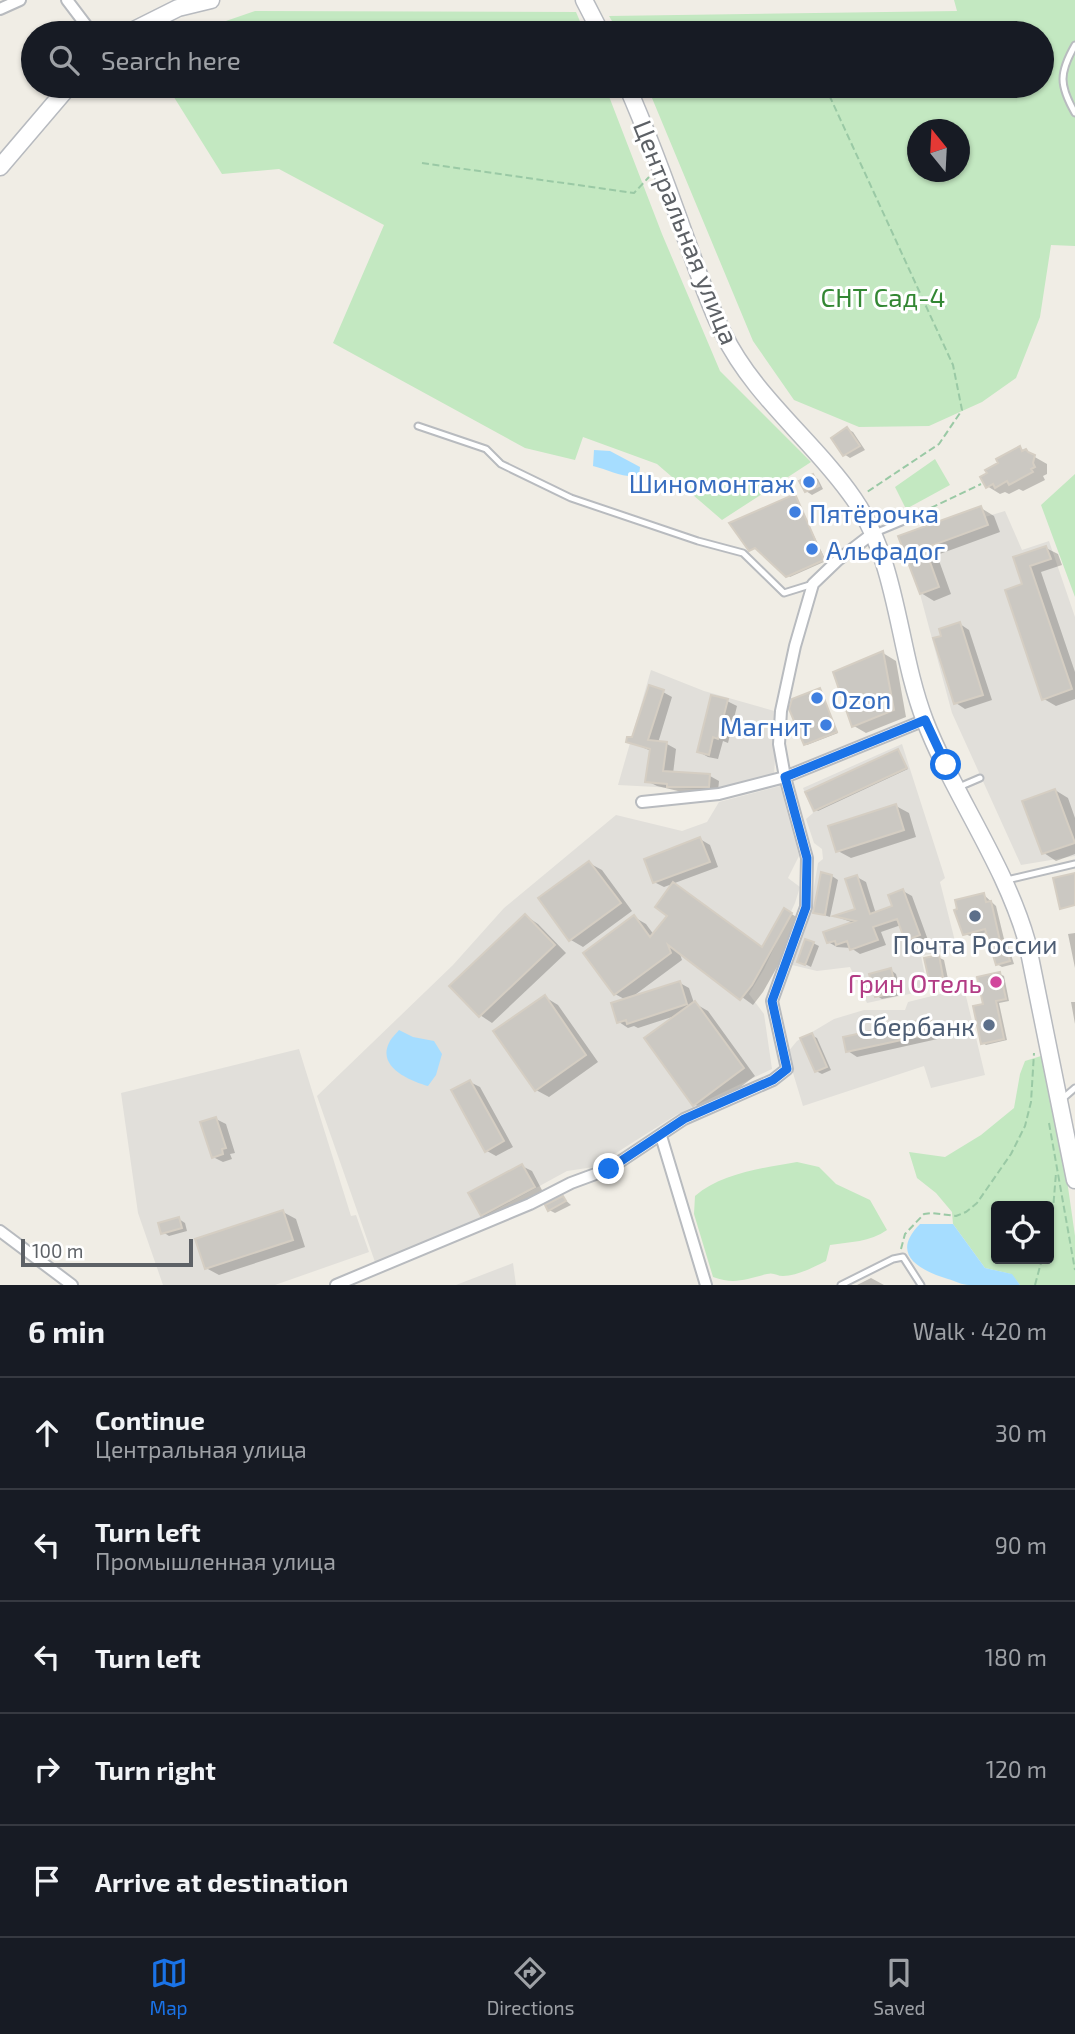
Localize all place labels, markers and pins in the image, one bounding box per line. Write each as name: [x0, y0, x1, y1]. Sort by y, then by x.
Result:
place label: Шиномонтаж: [629, 467, 795, 498]
marker: Шиномонтаж: [801, 474, 817, 490]
place label: Пятёрочка: [809, 497, 939, 528]
marker: Пятёрочка: [787, 504, 803, 520]
place label: Альфадог: [826, 534, 945, 565]
marker: Альфадог: [804, 541, 820, 557]
place label: Ozon: [831, 683, 891, 714]
marker: Ozon: [809, 690, 825, 706]
place label: Магнит: [720, 710, 812, 741]
marker: Магнит: [818, 717, 834, 733]
marker: Почта России: [967, 908, 983, 924]
place label: Почта России: [893, 928, 1057, 959]
place label: Грин Отель: [848, 967, 982, 998]
marker: Грин Отель: [988, 974, 1004, 990]
place label: Сбербанк: [858, 1010, 975, 1041]
marker: Сбербанк: [981, 1017, 997, 1033]

